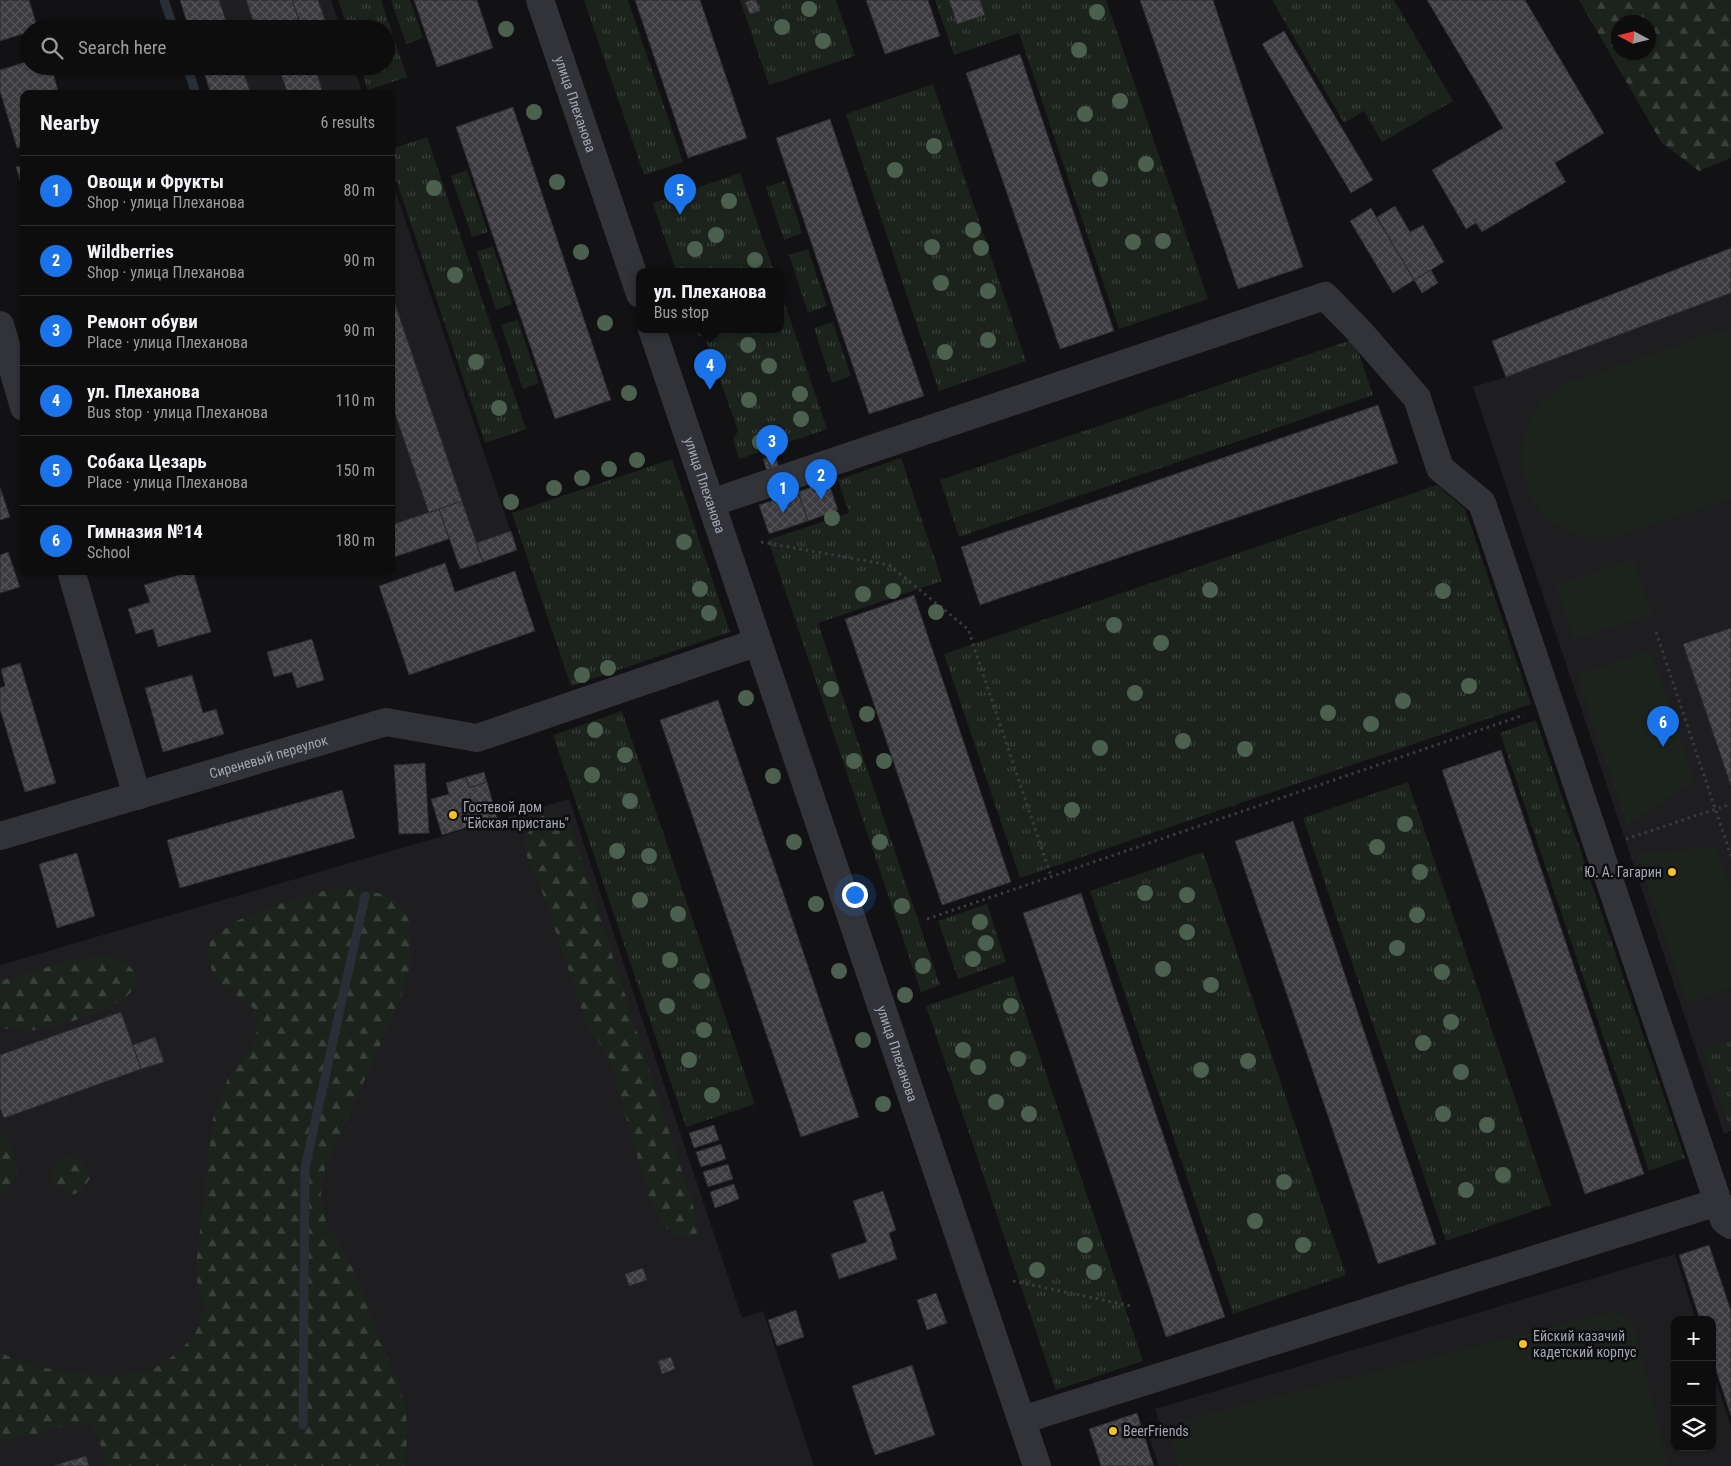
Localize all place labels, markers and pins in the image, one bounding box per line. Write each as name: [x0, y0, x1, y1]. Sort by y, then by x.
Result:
pin: 5: [664, 174, 696, 215]
pin: 4: [694, 349, 726, 390]
pin: 3: [756, 425, 788, 466]
pin: 2: [805, 459, 837, 500]
pin: 1: [767, 472, 799, 513]
pin: 6: [1647, 706, 1679, 747]
place label: Гостевой дом "Ейская пристань": [463, 799, 569, 831]
marker: Гостевой дом "Ейская пристань": [447, 809, 459, 821]
place label: Ю. А. Гагарин: [1584, 864, 1662, 880]
marker: Ю. А. Гагарин: [1666, 866, 1678, 878]
place label: Ейский казачий кадетский корпус: [1533, 1328, 1636, 1360]
marker: Ейский казачий кадетский корпус: [1517, 1338, 1529, 1350]
place label: BeerFriends: [1123, 1423, 1189, 1439]
marker: BeerFriends: [1107, 1425, 1119, 1437]

